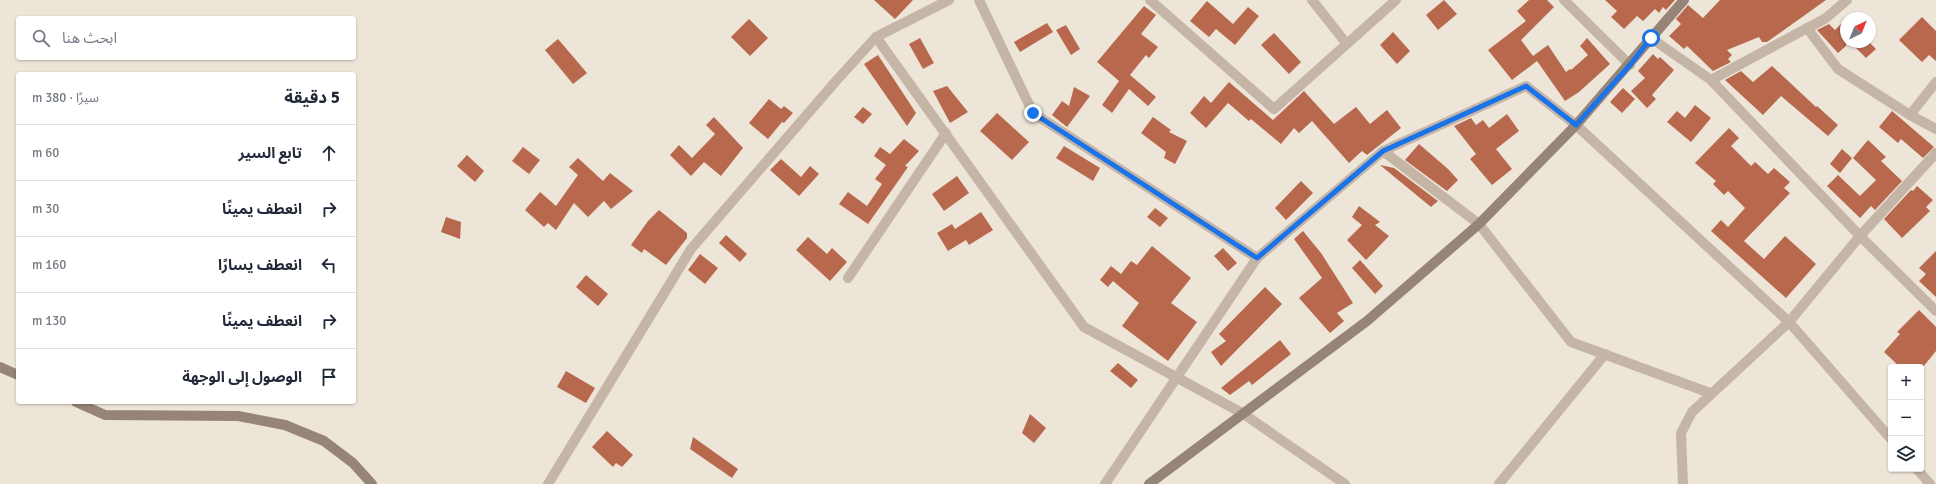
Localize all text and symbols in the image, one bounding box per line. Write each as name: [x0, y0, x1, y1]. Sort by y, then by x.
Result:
north arrow: [1840, 12, 1876, 48]
search box: [16, 16, 356, 60]
icon: search: [30, 27, 52, 49]
text: ابحث هنا: [62, 29, 117, 47]
route start: [1642, 29, 1660, 47]
text: 5 دقيقة: [284, 87, 340, 108]
text: سيرًا · 380 m: [32, 90, 99, 106]
route end: [1024, 104, 1042, 122]
icon: ahead: [318, 142, 340, 164]
text: تابع السير: [239, 144, 302, 162]
text: 60 m: [32, 145, 59, 161]
icon: right: [318, 198, 340, 220]
text: انعطف يمينًا: [222, 200, 302, 218]
text: 30 m: [32, 201, 59, 217]
icon: left: [318, 254, 340, 276]
text: انعطف يسارًا: [218, 256, 302, 274]
text: 160 m: [32, 257, 66, 273]
icon: right: [318, 310, 340, 332]
text: انعطف يمينًا: [222, 312, 302, 330]
text: 130 m: [32, 313, 66, 329]
map controls: [1888, 364, 1924, 472]
button: +: [1888, 364, 1924, 400]
icon: arrive: [318, 366, 340, 388]
text: الوصول إلى الوجهة: [182, 368, 302, 386]
button: −: [1888, 400, 1924, 436]
button: layers: [1888, 436, 1924, 472]

